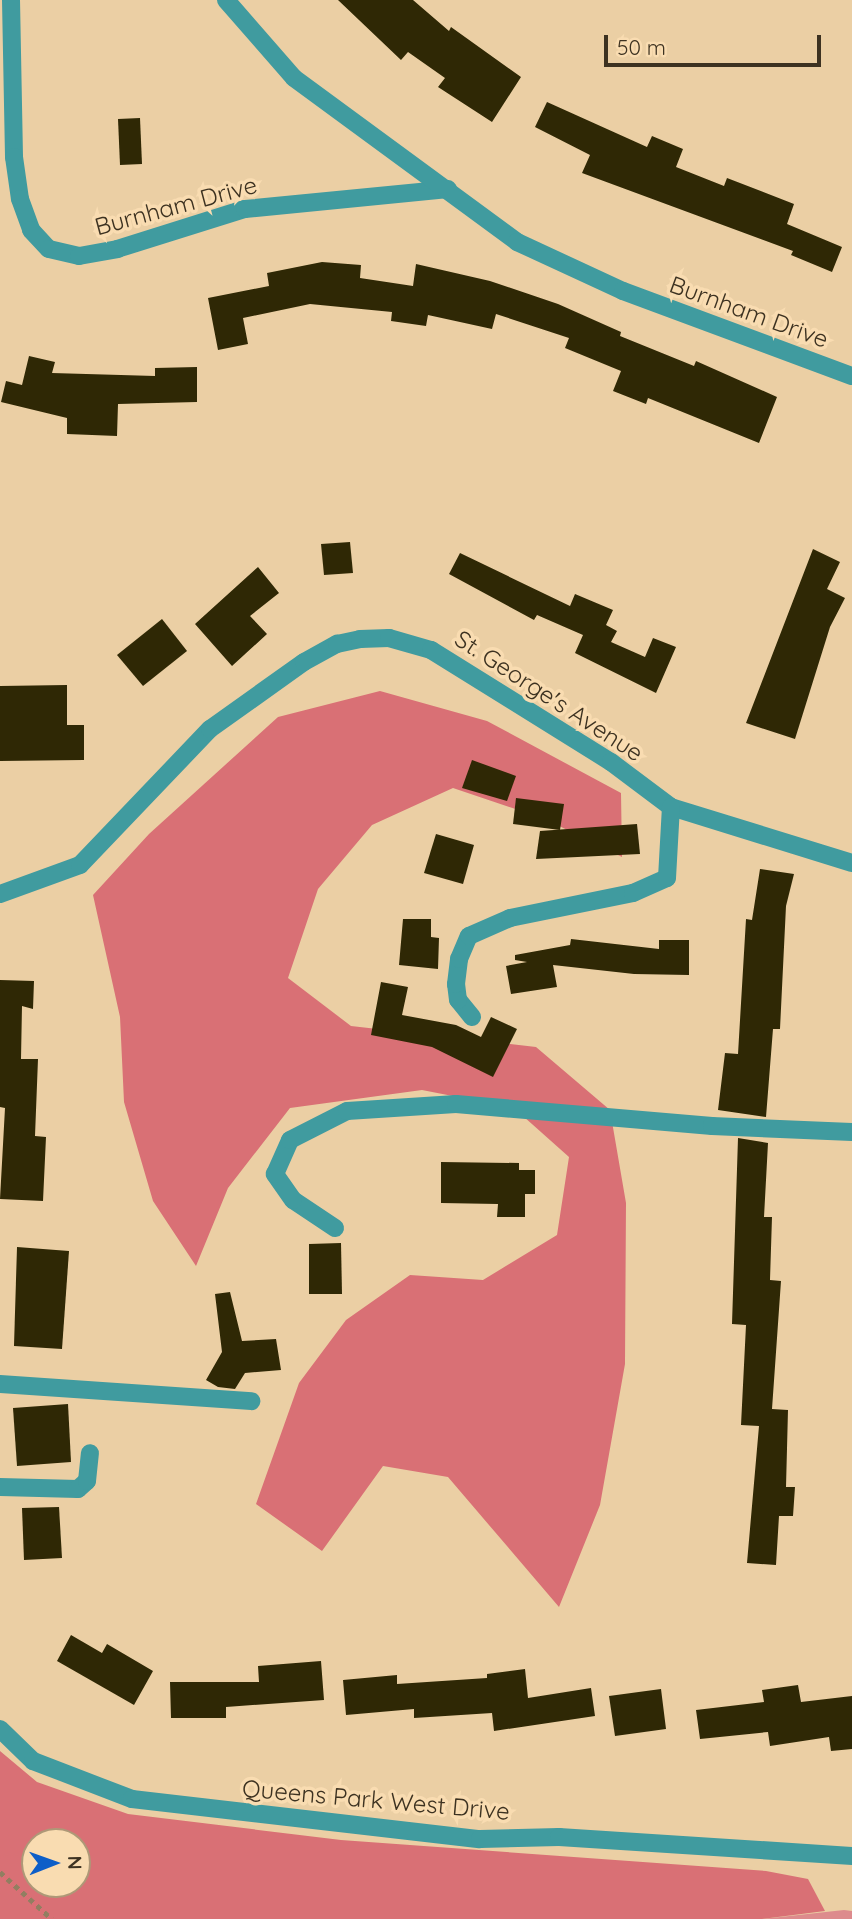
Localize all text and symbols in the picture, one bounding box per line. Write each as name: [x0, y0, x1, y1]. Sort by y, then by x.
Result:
scale bar: [607, 21, 824, 65]
text: 50 m: [617, 34, 666, 60]
street label: Burnham Drive: [92, 171, 260, 241]
street label: Burnham Drive: [666, 270, 832, 354]
street label: St. George's Avenue: [449, 624, 649, 768]
street label: Queens Park West Drive: [241, 1774, 511, 1826]
north arrow: [21, 1828, 91, 1898]
text: N: [63, 1855, 87, 1870]

